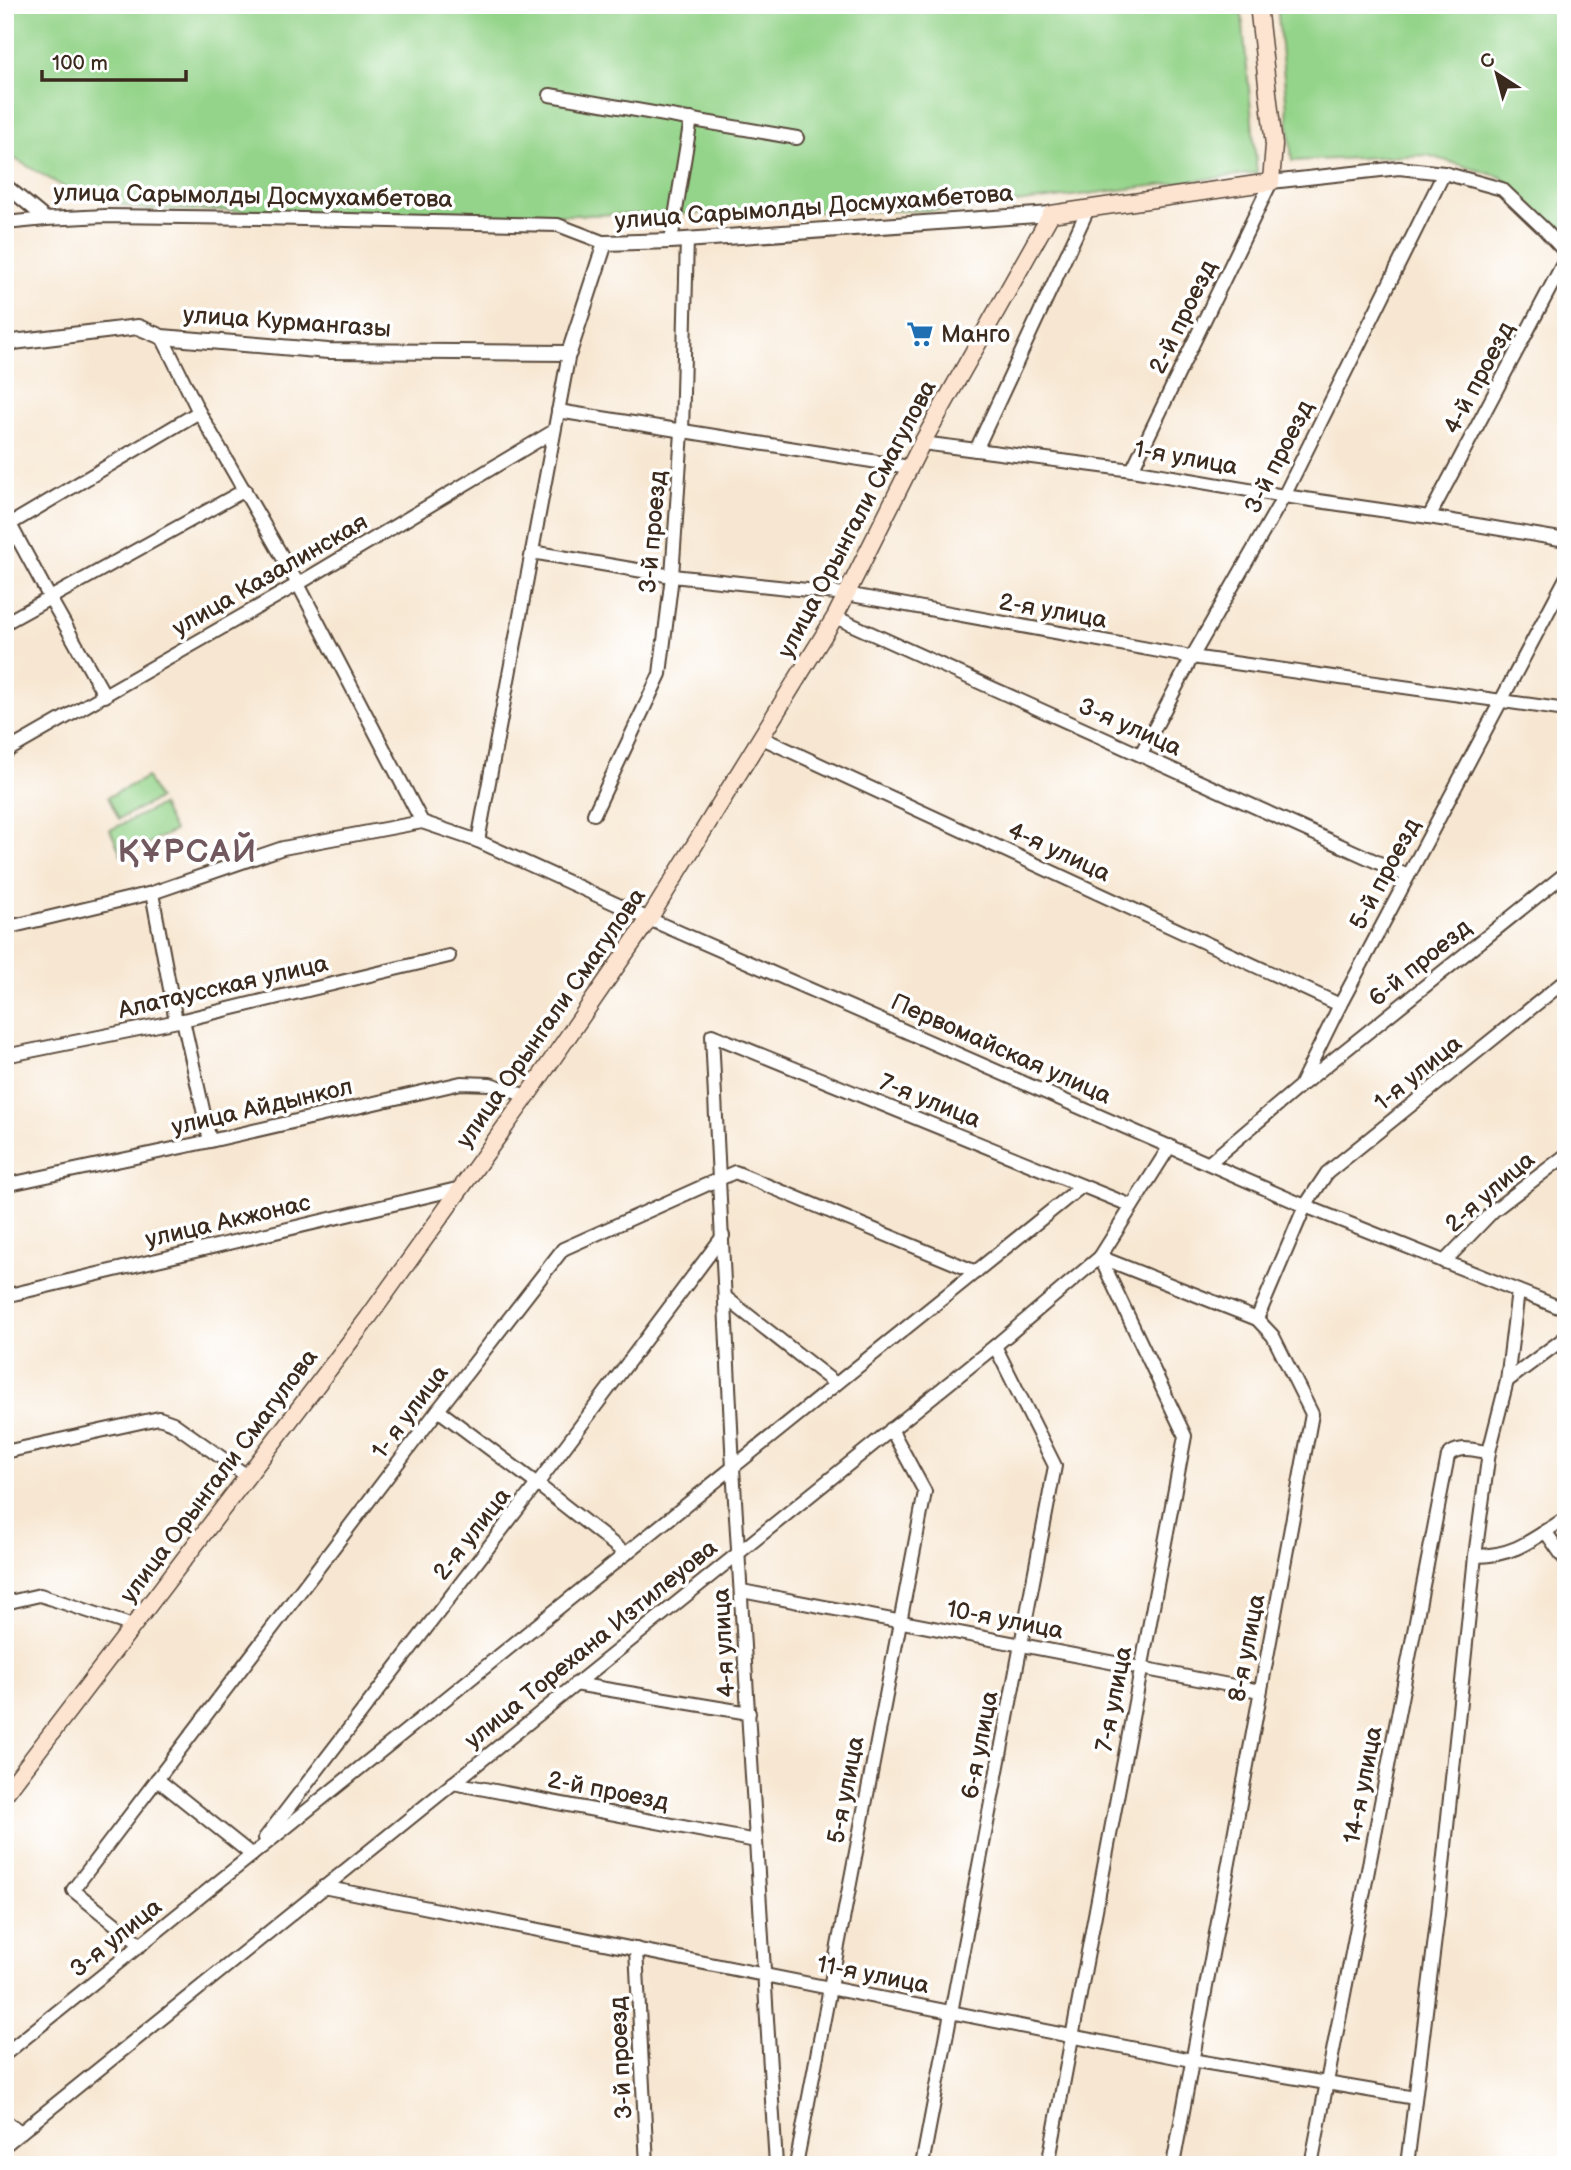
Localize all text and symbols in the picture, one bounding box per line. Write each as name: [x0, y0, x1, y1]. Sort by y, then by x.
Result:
scale bar: [42, 38, 186, 82]
north arrow: [1462, 38, 1532, 108]
text: С: [1476, 48, 1500, 75]
text: 100 m: [52, 51, 108, 76]
street label: улица Сарымолды Досмухамбетова: [53, 178, 453, 214]
street label: улица Сарымолды Досмухамбетова: [614, 179, 1014, 235]
street label: 2-й проезд: [1143, 255, 1223, 378]
street label: улица Курмангазы: [182, 300, 392, 344]
street label: 4-й проезд: [1437, 317, 1521, 439]
supermarket icon: Манго: [905, 319, 935, 349]
place label: Манго: [941, 320, 1010, 349]
street label: улица Орынгали Смагулова: [771, 375, 943, 663]
street label: 3-й проезд: [1238, 395, 1320, 518]
street label: 1-я улица: [1132, 435, 1240, 481]
street label: 3-й проезд: [633, 469, 673, 595]
street label: улица Казалинская: [167, 507, 373, 643]
street label: 2-я улица: [997, 587, 1109, 635]
street label: 3-я улица: [1074, 691, 1186, 763]
street label: 5-й проезд: [1344, 813, 1427, 935]
street label: 4-я улица: [1003, 816, 1115, 888]
district label: ҚҰРСАЙ: [118, 831, 258, 872]
street label: улица Орынгали Смагулова: [450, 882, 652, 1154]
street label: 6-й проезд: [1363, 913, 1477, 1013]
street label: Алатаусская улица: [114, 949, 331, 1025]
street label: Первомайская улица: [886, 987, 1116, 1111]
street label: 1-я улица: [1368, 1029, 1468, 1117]
street label: 7-я улица: [875, 1068, 985, 1134]
street label: улица Айдынкол: [169, 1072, 355, 1142]
street label: 2-я улица: [1439, 1145, 1541, 1239]
street label: улица Акжонас: [143, 1188, 314, 1254]
street label: улица Орынгали Смагулова: [114, 1343, 324, 1609]
street label: 1- я улица: [365, 1359, 455, 1465]
street label: 2-я улица: [427, 1482, 517, 1586]
street label: улица Торехана Изтилеуова: [459, 1533, 723, 1755]
street label: 4-я улица: [707, 1587, 741, 1699]
street label: 8-я улица: [1222, 1592, 1272, 1704]
street label: 10-я улица: [944, 1594, 1066, 1646]
street label: 7-я улица: [1090, 1644, 1138, 1754]
street label: 6-я улица: [955, 1688, 1005, 1802]
street label: 14-я улица: [1337, 1724, 1389, 1846]
street label: 5-я улица: [821, 1734, 871, 1846]
street label: 2-й проезд: [545, 1765, 671, 1817]
street label: 3-я улица: [64, 1892, 168, 1984]
street label: 11-я улица: [814, 1950, 932, 2000]
street label: 3-й проезд: [603, 1995, 639, 2120]

